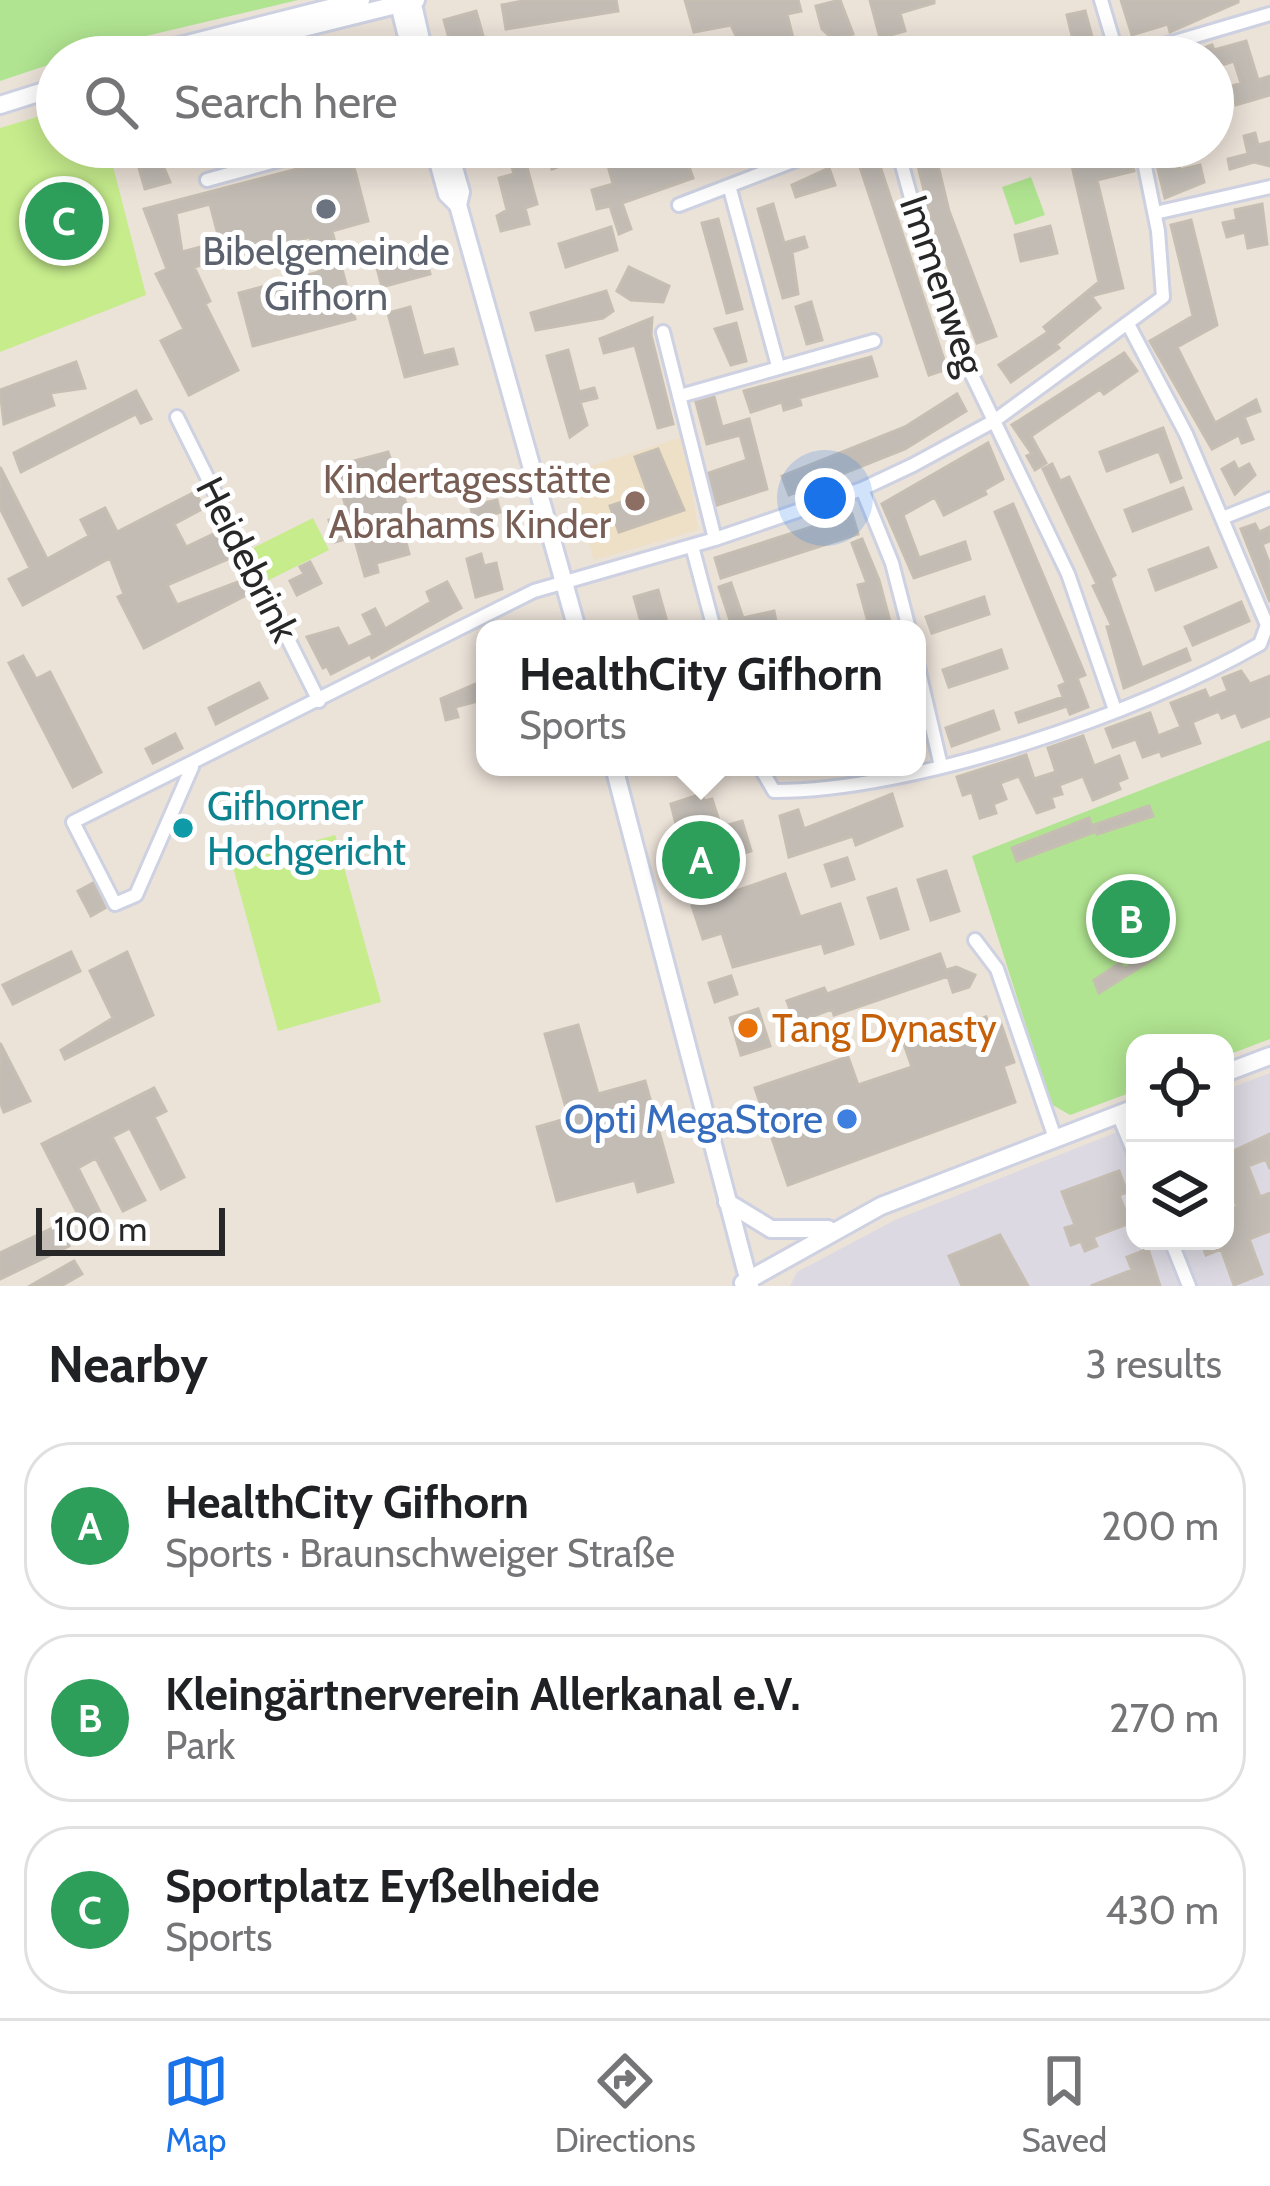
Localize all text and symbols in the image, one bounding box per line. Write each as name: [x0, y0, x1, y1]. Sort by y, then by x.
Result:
search box: [36, 36, 1234, 168]
icon: search: [78, 69, 144, 135]
text: Search here: [174, 75, 398, 129]
pin: C: [25, 176, 103, 266]
street label: Immenweg: [890, 189, 996, 382]
marker: Bibelgemeinde Gifhorn: [313, 196, 339, 222]
place label: Bibelgemeinde Gifhorn: [202, 227, 450, 320]
place label: Kindertagesstätte Abrahams Kinder: [323, 455, 612, 548]
your location: [795, 468, 855, 528]
street label: Heidebrink: [186, 469, 310, 650]
marker: Kindertagesstätte Abrahams Kinder: [622, 488, 648, 514]
popup: [476, 620, 926, 776]
text: HealthCity Gifhorn: [519, 647, 883, 701]
text: Sports: [519, 701, 626, 749]
place label: Gifhorner Hochgericht: [207, 782, 406, 875]
marker: Gifhorner Hochgericht: [170, 815, 196, 841]
pin: A: [662, 815, 740, 905]
pin: B: [1092, 874, 1170, 964]
place label: Tang Dynasty: [772, 1004, 997, 1052]
marker: Tang Dynasty: [735, 1015, 761, 1041]
map controls: [1126, 1034, 1234, 1250]
button: locate: [1126, 1034, 1234, 1142]
place label: Opti MegaStore: [564, 1095, 823, 1143]
marker: Opti MegaStore: [834, 1106, 860, 1132]
button: layers: [1126, 1142, 1234, 1250]
scale bar: [36, 1202, 225, 1255]
text: 100 m: [54, 1209, 147, 1249]
text: Nearby: [48, 1333, 208, 1395]
text: 3 results: [1085, 1340, 1222, 1388]
text: HealthCity Gifhorn: [165, 1475, 529, 1529]
text: A: [78, 1502, 102, 1550]
text: 200 m: [1101, 1502, 1219, 1550]
text: Sports · Braunschweiger Straße: [165, 1529, 675, 1577]
text: Kleingärtnerverein Allerkanal e.V.: [165, 1667, 800, 1721]
text: B: [78, 1694, 102, 1742]
text: 270 m: [1109, 1694, 1219, 1742]
text: Park: [165, 1721, 235, 1769]
text: Sportplatz Eyßelheide: [165, 1859, 600, 1913]
text: C: [78, 1886, 102, 1934]
text: 430 m: [1105, 1886, 1219, 1934]
text: Sports: [165, 1913, 272, 1961]
tab: Map: [163, 2048, 229, 2160]
tab: Directions: [555, 2048, 696, 2160]
tab: Saved: [1021, 2048, 1107, 2160]

